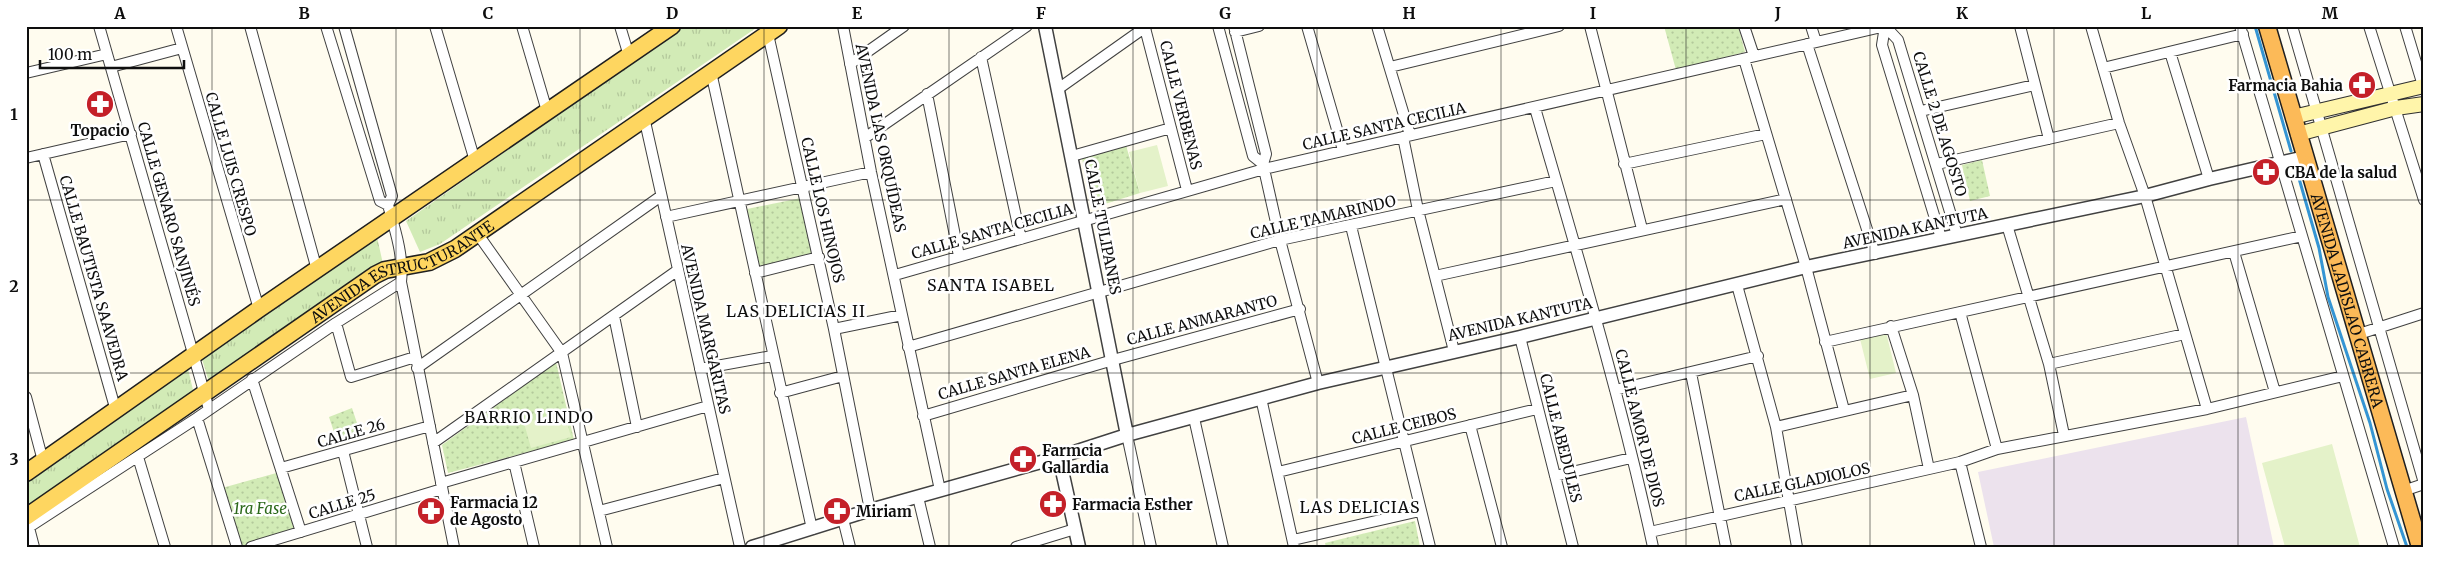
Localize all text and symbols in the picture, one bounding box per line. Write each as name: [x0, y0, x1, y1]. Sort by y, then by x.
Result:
text: A: [113, 3, 126, 23]
text: B: [298, 3, 310, 23]
text: C: [483, 3, 493, 23]
text: D: [666, 3, 678, 23]
text: E: [852, 3, 863, 23]
text: F: [1036, 3, 1046, 23]
text: G: [1219, 3, 1231, 23]
text: H: [1402, 3, 1416, 23]
text: I: [1590, 3, 1596, 23]
text: J: [1774, 3, 1781, 23]
text: K: [1956, 3, 1968, 23]
text: L: [2141, 3, 2151, 23]
text: M: [2322, 3, 2339, 23]
scale bar: [40, 38, 184, 70]
street label: CALLE VERBENAS: [1156, 39, 1206, 172]
street label: AVENIDA LAS ORQUÍDEAS: [851, 41, 911, 234]
text: 100 m: [48, 45, 92, 64]
street label: CALLE 2 DE AGOSTO: [1909, 49, 1971, 199]
pharmacy icon: Farmacia Bahia: [2347, 70, 2377, 100]
place label: Farmacia Bahia: [2228, 76, 2344, 95]
pharmacy icon: Topacio: [85, 89, 115, 119]
street label: CALLE LUIS CRESPO: [201, 90, 261, 238]
street label: CALLE SANTA CECILIA: [1301, 98, 1468, 154]
text: 1: [10, 104, 18, 124]
street label: CALLE GENARO SANJINÉS: [134, 119, 205, 309]
place label: Topacio: [71, 121, 129, 140]
street label: CALLE LOS HINOJOS: [797, 135, 849, 285]
pharmacy icon: CBA de la salud: [2251, 157, 2281, 187]
street label: CALLE TULIPANES: [1081, 158, 1125, 296]
place label: CBA de la salud: [2285, 163, 2397, 182]
street label: CALLE BAUTISTA SAAVEDRA: [56, 173, 133, 383]
street label: AVENIDA LADISLAO CABRERA: [2307, 190, 2388, 410]
street label: CALLE TAMARINDO: [1248, 191, 1398, 243]
street label: CALLE SANTA CECILIA: [909, 199, 1075, 263]
street label: AVENIDA KANTUTA: [1840, 203, 1990, 253]
street label: AVENIDA ESTRUCTURANTE: [305, 216, 498, 327]
street label: AVENIDA MARGARITAS: [677, 241, 735, 416]
district label: SANTA ISABEL: [927, 275, 1055, 295]
text: 2: [9, 276, 19, 296]
street label: CALLE ANMARANTO: [1125, 291, 1279, 349]
street label: AVENIDA KANTUTA: [1445, 293, 1594, 345]
district label: LAS DELICIAS II: [726, 301, 866, 321]
street label: CALLE SANTA ELENA: [936, 342, 1093, 404]
street label: CALLE AMOR DE DIOS: [1611, 347, 1669, 509]
street label: CALLE ABEDULES: [1536, 372, 1586, 504]
street label: CALLE CEIBOS: [1350, 404, 1458, 448]
district label: BARRIO LINDO: [464, 407, 594, 427]
street label: CALLE 26: [315, 414, 387, 452]
place label: Farmcia Gallardia: [1042, 441, 1109, 477]
pharmacy icon: Farmcia Gallardia: [1008, 444, 1038, 474]
text: 3: [9, 449, 19, 469]
street label: CALLE GLADIOLOS: [1732, 458, 1872, 506]
street label: CALLE 25: [306, 485, 378, 523]
pharmacy icon: Farmacia Esther: [1038, 489, 1068, 519]
place label: Farmacia 12 de Agosto: [450, 493, 538, 529]
place label: Farmacia Esther: [1072, 495, 1193, 514]
pharmacy icon: Farmacia 12 de Agosto: [416, 496, 446, 526]
pharmacy icon: Miriam: [822, 496, 852, 526]
district label: LAS DELICIAS: [1299, 497, 1421, 517]
park label: 1ra Fase: [233, 499, 287, 518]
place label: Miriam: [856, 502, 912, 521]

